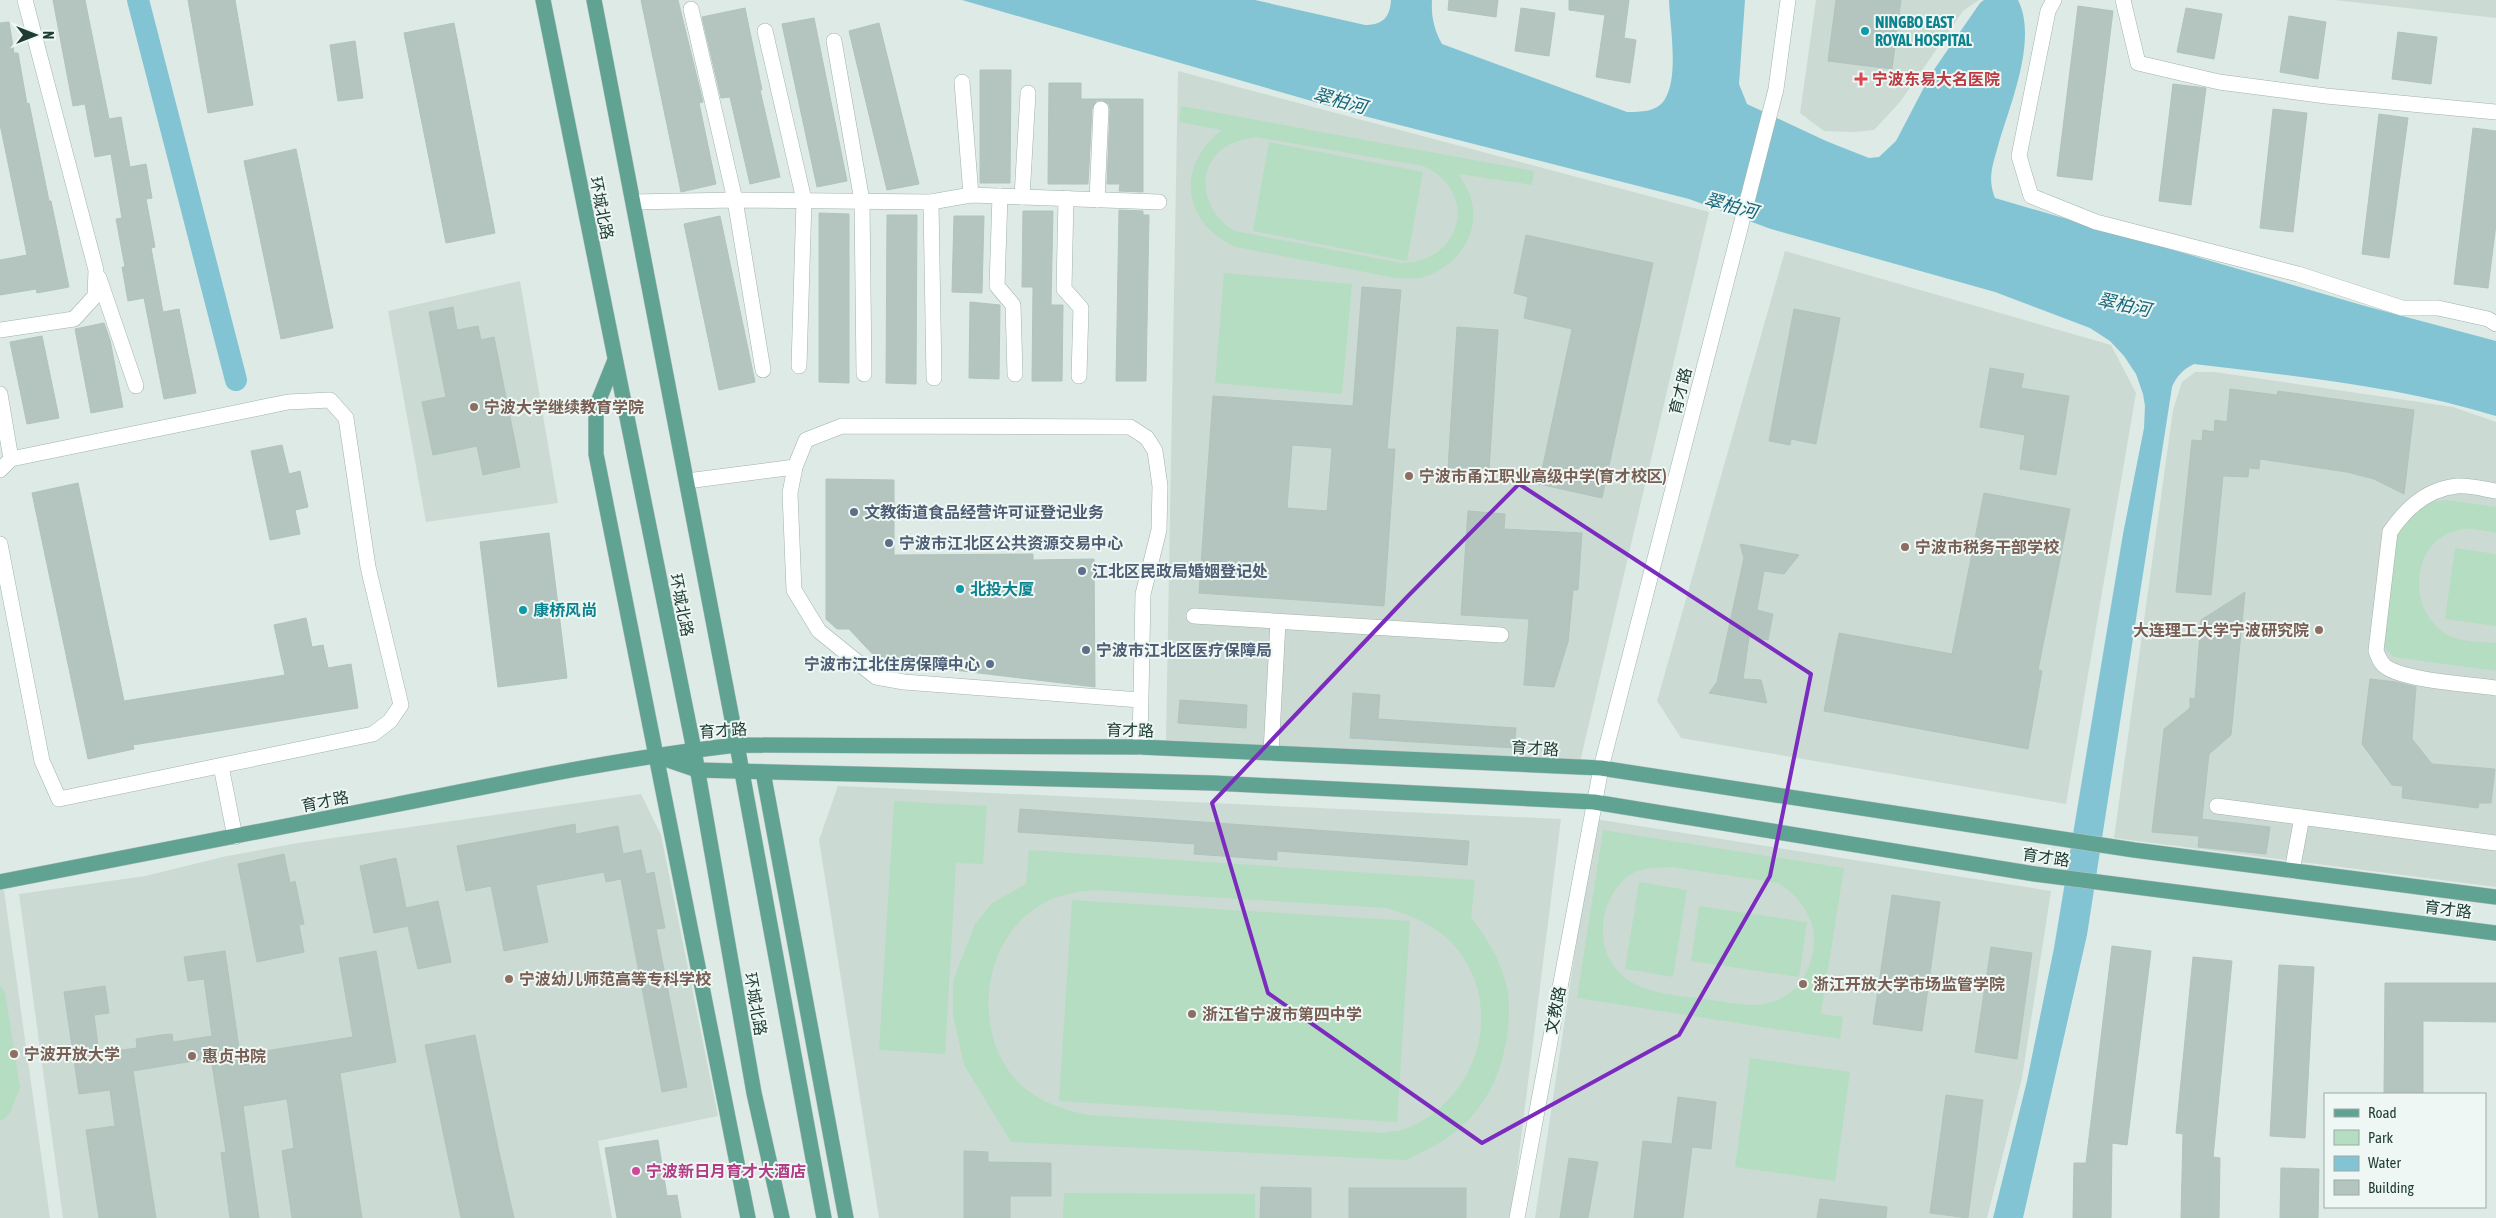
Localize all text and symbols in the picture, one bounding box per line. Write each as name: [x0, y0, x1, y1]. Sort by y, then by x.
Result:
north arrow: [10, 10, 60, 60]
place label: NINGBO EAST ROYAL HOSPITAL: [1875, 13, 1973, 49]
marker: NINGBO EAST ROYAL HOSPITAL: [1859, 25, 1871, 37]
text: N: [40, 31, 56, 39]
place label: 宁波东易大名医院: [1872, 70, 2000, 88]
marker: 宁波东易大名医院: [1854, 72, 1868, 86]
water label: 翠柏河: [1311, 83, 1372, 118]
street label: 环城北路: [587, 175, 617, 241]
water label: 翠柏河: [1702, 188, 1763, 223]
water label: 翠柏河: [2096, 289, 2156, 321]
street label: 育才路: [1665, 366, 1695, 416]
place label: 宁波大学继续教育学院: [484, 398, 644, 416]
marker: 宁波大学继续教育学院: [468, 401, 480, 413]
place label: 宁波市甬江职业高级中学(育才校区): [1419, 467, 1667, 485]
marker: 宁波市甬江职业高级中学(育才校区): [1403, 470, 1415, 482]
place label: 文教街道食品经营许可证登记业务: [864, 503, 1104, 521]
marker: 文教街道食品经营许可证登记业务: [848, 506, 860, 518]
place label: 宁波市江北区公共资源交易中心: [899, 534, 1123, 552]
marker: 宁波市江北区公共资源交易中心: [883, 537, 895, 549]
place label: 宁波市税务干部学校: [1915, 538, 2060, 556]
marker: 宁波市税务干部学校: [1899, 541, 1911, 553]
place label: 江北区民政局婚姻登记处: [1092, 562, 1268, 580]
marker: 江北区民政局婚姻登记处: [1076, 565, 1088, 577]
street label: 环城北路: [667, 572, 697, 638]
place label: 北投大厦: [970, 580, 1034, 598]
marker: 北投大厦: [954, 583, 966, 595]
place label: 康桥风尚: [533, 601, 597, 619]
marker: 康桥风尚: [517, 604, 529, 616]
place label: 大连理工大学宁波研究院: [2133, 621, 2309, 639]
marker: 大连理工大学宁波研究院: [2313, 624, 2325, 636]
place label: 宁波市江北区医疗保障局: [1096, 641, 1272, 659]
marker: 宁波市江北区医疗保障局: [1080, 644, 1092, 656]
place label: 宁波市江北住房保障中心: [804, 655, 980, 673]
marker: 宁波市江北住房保障中心: [984, 658, 996, 670]
street label: 育才路: [698, 719, 748, 741]
street label: 育才路: [1106, 721, 1154, 739]
street label: 育才路: [1511, 738, 1559, 758]
street label: 育才路: [300, 788, 350, 814]
street label: 育才路: [2021, 845, 2071, 869]
street label: 育才路: [2423, 897, 2473, 921]
place label: 宁波幼儿师范高等专科学校: [519, 970, 712, 988]
street label: 环城北路: [742, 971, 770, 1037]
marker: 宁波幼儿师范高等专科学校: [503, 973, 515, 985]
place label: 浙江开放大学市场监管学院: [1813, 975, 2005, 993]
marker: 浙江开放大学市场监管学院: [1797, 978, 1809, 990]
street label: 文教路: [1542, 985, 1568, 1035]
place label: 浙江省宁波市第四中学: [1202, 1005, 1362, 1023]
marker: 浙江省宁波市第四中学: [1186, 1008, 1198, 1020]
place label: 宁波开放大学: [24, 1045, 120, 1063]
place label: 惠贞书院: [202, 1047, 266, 1065]
marker: 宁波开放大学: [8, 1048, 20, 1060]
marker: 惠贞书院: [186, 1050, 198, 1062]
legend: [2324, 1093, 2486, 1208]
text: Road: [2368, 1104, 2397, 1121]
text: Park: [2368, 1129, 2393, 1146]
text: Water: [2368, 1154, 2401, 1171]
place label: 宁波新日月育才大酒店: [646, 1162, 806, 1180]
marker: 宁波新日月育才大酒店: [630, 1165, 642, 1177]
text: Building: [2368, 1179, 2414, 1196]

